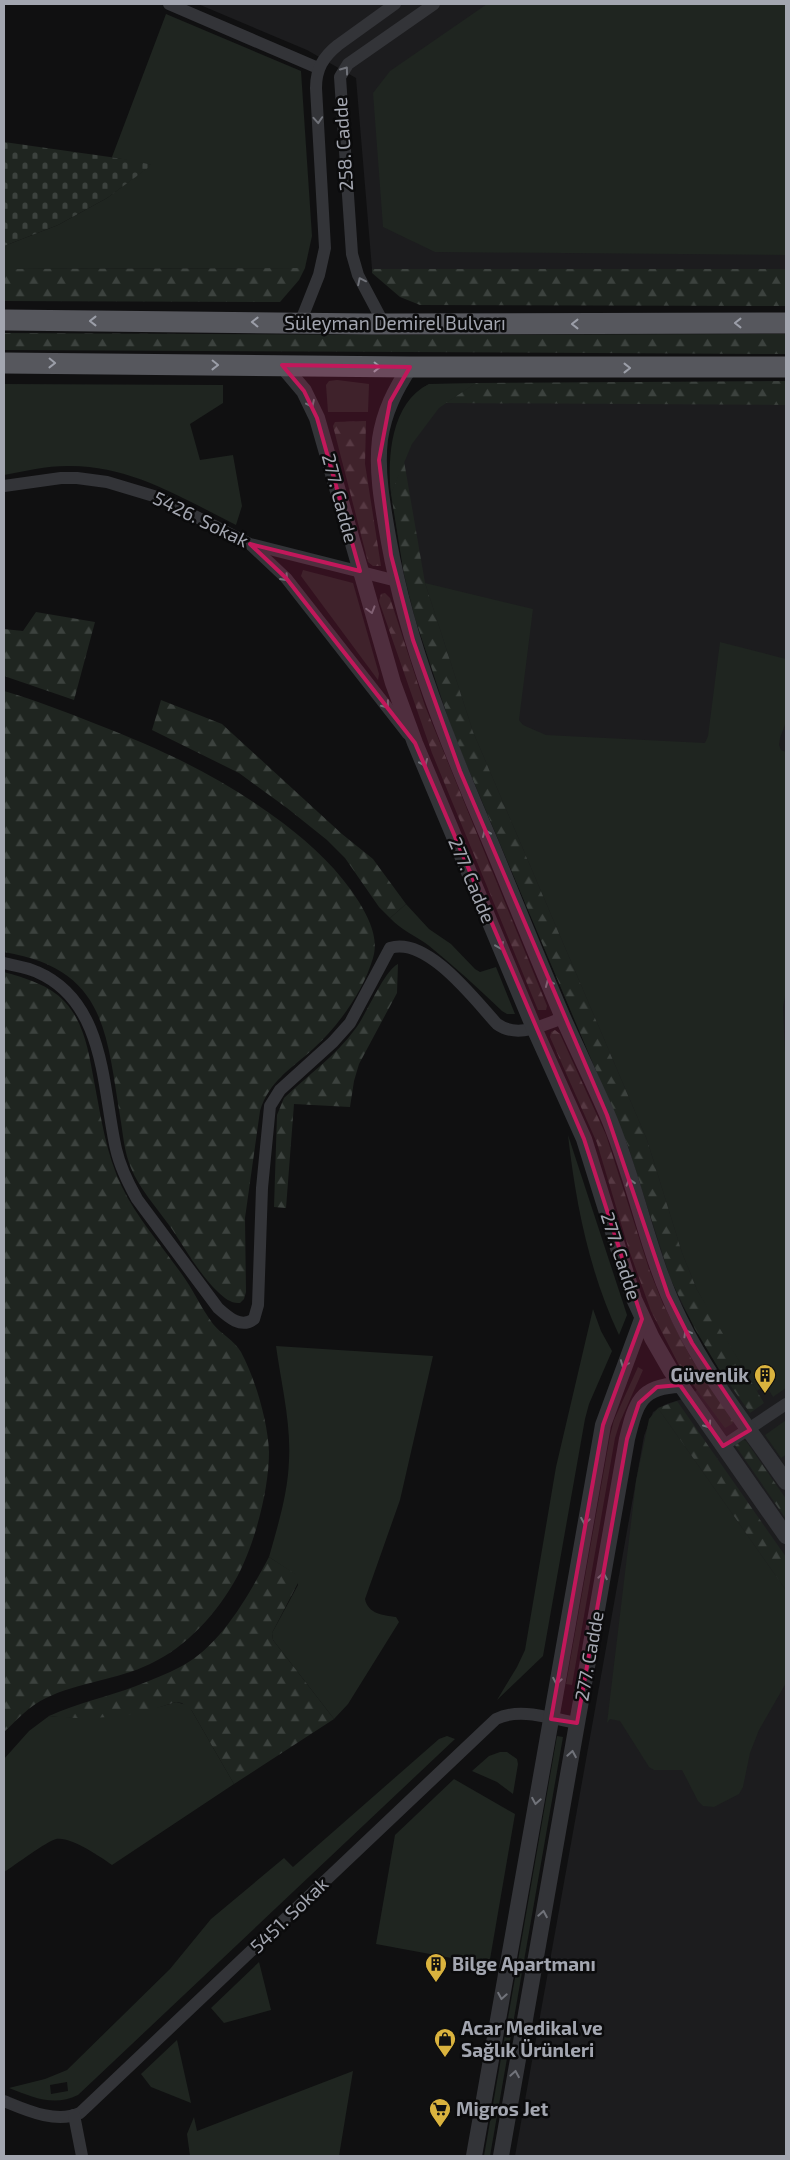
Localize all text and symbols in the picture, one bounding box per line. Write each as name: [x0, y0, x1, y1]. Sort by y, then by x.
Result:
one-way arrow: [339, 66, 348, 76]
street label: 258. Cadde: [328, 96, 357, 192]
one-way arrow: [313, 116, 324, 124]
one-way arrow: [357, 277, 368, 286]
street label: Süleyman Demirel Bulvarı: [284, 311, 506, 334]
one-way arrow: [88, 316, 96, 326]
one-way arrow: [251, 317, 258, 327]
one-way arrow: [733, 318, 741, 328]
one-way arrow: [571, 319, 578, 329]
one-way arrow: [49, 358, 57, 368]
one-way arrow: [212, 360, 219, 370]
one-way arrow: [374, 361, 382, 372]
one-way arrow: [624, 363, 632, 373]
one-way arrow: [305, 399, 315, 408]
street label: 277. Cadde: [318, 451, 363, 545]
street label: 5426. Sokak: [150, 486, 253, 552]
one-way arrow: [280, 572, 289, 581]
one-way arrow: [366, 605, 376, 613]
one-way arrow: [380, 700, 389, 709]
one-way arrow: [418, 759, 428, 767]
one-way arrow: [482, 829, 492, 838]
street label: 277. Cadde: [444, 833, 501, 926]
one-way arrow: [493, 941, 504, 950]
one-way arrow: [544, 979, 555, 988]
one-way arrow: [626, 1178, 636, 1186]
street label: 277. Cadde: [596, 1209, 646, 1303]
one-way arrow: [683, 1330, 693, 1339]
one-way arrow: [620, 1359, 630, 1368]
place label: Güvenlik: [671, 1363, 749, 1386]
building icon: Güvenlik: [753, 1363, 777, 1394]
one-way arrow: [702, 1419, 711, 1429]
one-way arrow: [581, 1517, 591, 1526]
one-way arrow: [597, 1572, 607, 1581]
street label: 277. Cadde: [569, 1609, 608, 1703]
one-way arrow: [553, 1677, 563, 1686]
one-way arrow: [566, 1749, 576, 1758]
one-way arrow: [532, 1797, 542, 1806]
street label: 5451. Sokak: [245, 1872, 333, 1957]
one-way arrow: [538, 1909, 548, 1918]
building icon: Bilge Apartmanı: [424, 1952, 448, 1983]
place label: Bilge Apartmanı: [452, 1952, 596, 1975]
one-way arrow: [498, 1991, 508, 2000]
place label: Acar Medikal ve Sağlık Ürünleri: [461, 2016, 603, 2061]
shop icon: Acar Medikal ve Sağlık Ürünleri: [433, 2027, 457, 2058]
one-way arrow: [510, 2069, 520, 2078]
supermarket icon: Migros Jet: [428, 2097, 452, 2128]
place label: Migros Jet: [456, 2097, 548, 2120]

